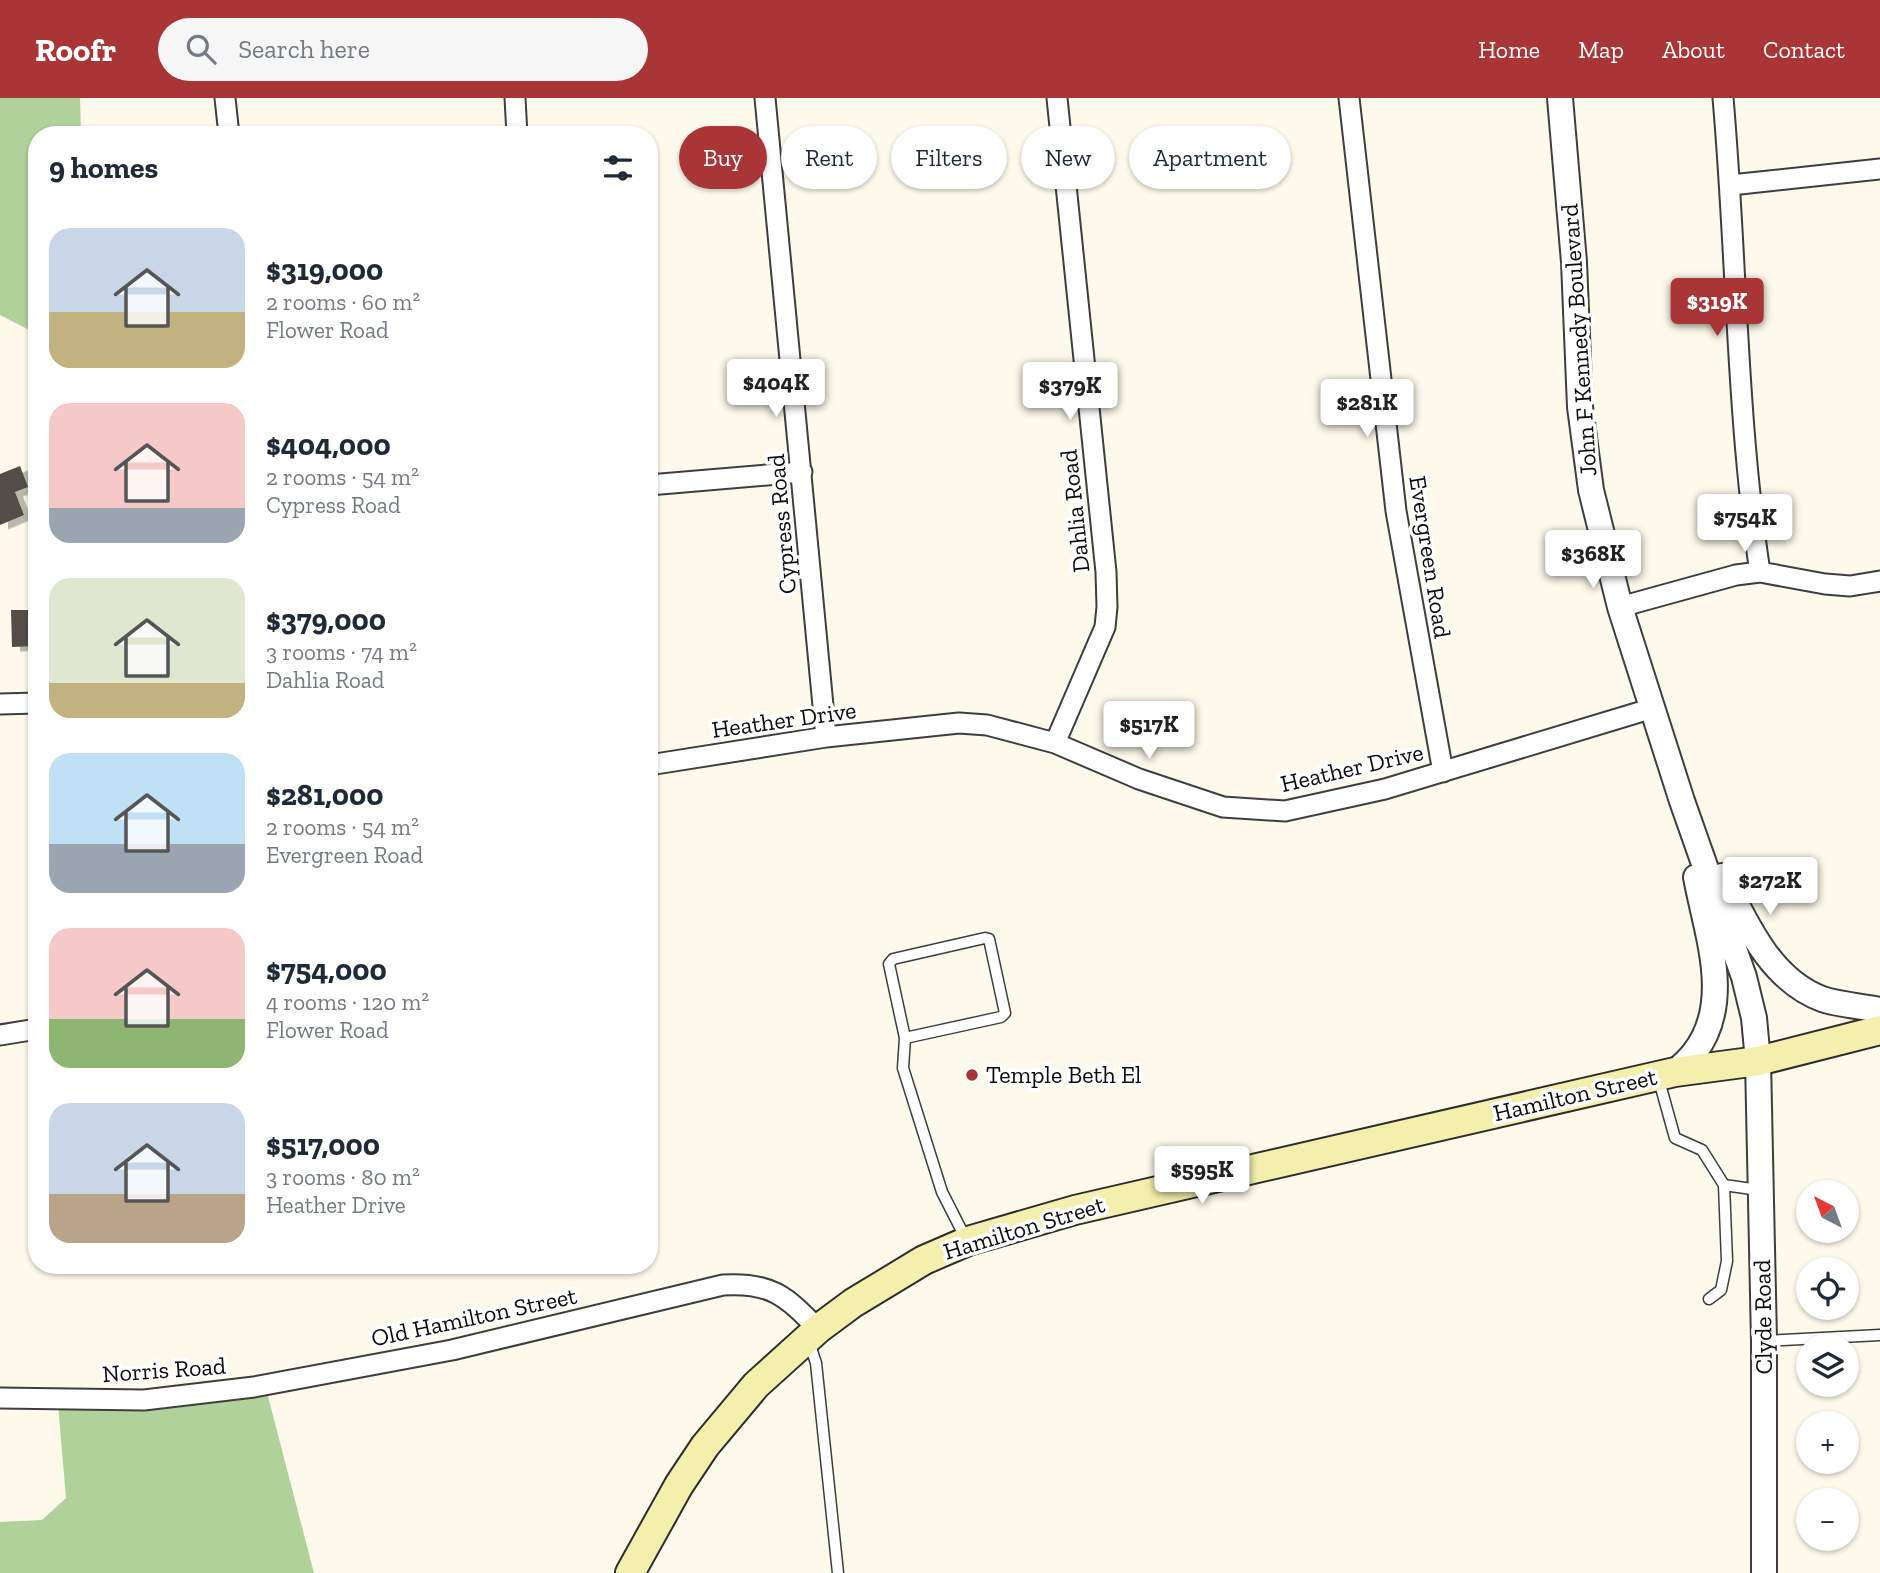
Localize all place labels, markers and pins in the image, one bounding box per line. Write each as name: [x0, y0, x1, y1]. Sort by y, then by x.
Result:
pin: $319K: [1668, 278, 1766, 338]
pin: $404K: [727, 360, 825, 419]
pin: $379K: [1021, 362, 1119, 422]
pin: $281K: [1318, 380, 1416, 439]
pin: $754K: [1696, 494, 1794, 554]
pin: $368K: [1544, 531, 1642, 590]
pin: $517K: [1100, 702, 1198, 761]
pin: $272K: [1721, 858, 1819, 917]
place label: Temple Beth El: [986, 1060, 1141, 1089]
marker: Temple Beth El: [964, 1067, 980, 1083]
pin: $595K: [1153, 1146, 1251, 1206]

